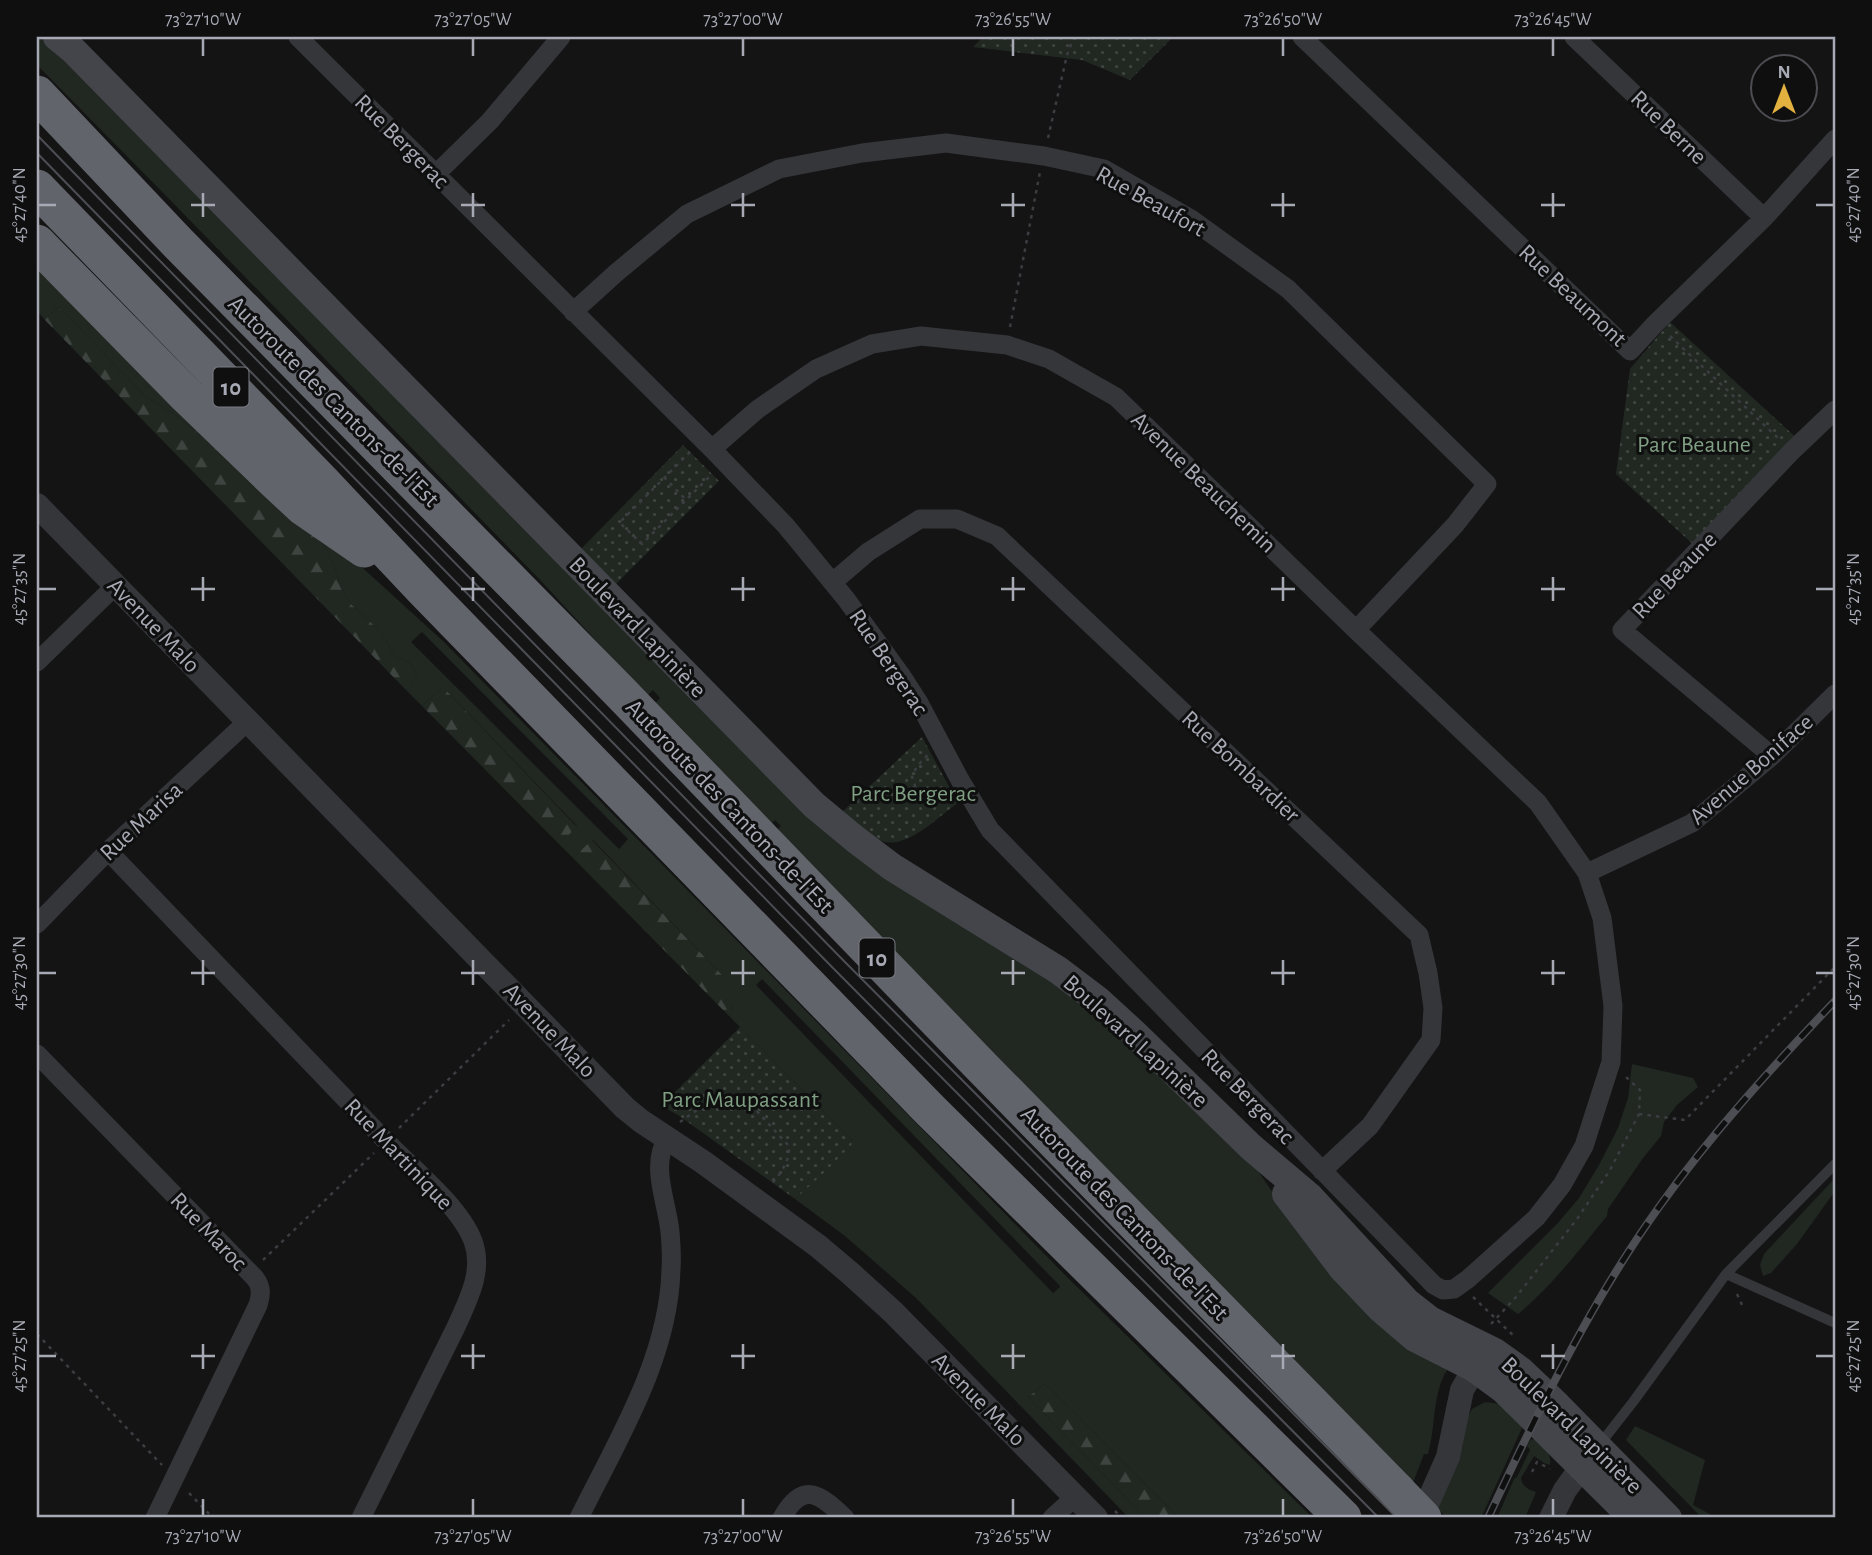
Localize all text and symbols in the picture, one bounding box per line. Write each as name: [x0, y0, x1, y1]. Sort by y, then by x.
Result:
text: 73°27'10"W: [165, 11, 241, 29]
text: 73°27'05"W: [434, 11, 512, 29]
text: 73°27'00"W: [703, 11, 783, 29]
text: 73°26'55"W: [975, 11, 1051, 29]
text: 73°26'50"W: [1244, 11, 1322, 29]
text: 73°26'45"W: [1514, 11, 1592, 29]
north arrow: [1750, 52, 1820, 122]
text: N: [1777, 63, 1791, 82]
street label: Rue Berne: [1626, 86, 1711, 169]
street label: Rue Bergerac: [350, 90, 453, 193]
street label: Rue Beaufort: [1092, 162, 1209, 242]
text: 45°27'40"N: [11, 167, 29, 243]
text: 45°27'40"N: [1845, 167, 1863, 243]
street label: Rue Beaumont: [1514, 240, 1631, 352]
street label: Autoroute des Cantons-de-l'Est: [223, 292, 443, 512]
road number: 10: [214, 368, 248, 406]
street label: Avenue Beauchemin: [1126, 408, 1280, 558]
park label: Parc Beaune: [1637, 433, 1751, 457]
street label: Rue Beaune: [1628, 528, 1722, 624]
text: 45°27'35"N: [11, 553, 29, 625]
street label: Boulevard Lapinière: [564, 553, 710, 703]
text: 45°27'35"N: [1845, 553, 1863, 625]
street label: Avenue Malo: [102, 574, 204, 678]
street label: Rue Bergerac: [844, 605, 932, 720]
street label: Autoroute des Cantons-de-l'Est: [621, 695, 838, 919]
street label: Rue Bombardier: [1177, 706, 1304, 827]
street label: Avenue Boniface: [1685, 710, 1818, 830]
street label: Rue Marisa: [96, 778, 188, 866]
park label: Parc Bergerac: [850, 782, 976, 806]
text: 45°27'30"N: [11, 936, 29, 1010]
text: 45°27'30"N: [1845, 936, 1863, 1010]
road number: 10: [860, 939, 894, 978]
street label: Boulevard Lapinière: [1058, 971, 1212, 1113]
street label: Avenue Malo: [498, 979, 600, 1083]
street label: Rue Bergerac: [1196, 1044, 1298, 1149]
park label: Parc Maupassant: [661, 1088, 819, 1112]
street label: Rue Martinique: [339, 1094, 457, 1215]
street label: Autoroute des Cantons-de-l'Est: [1016, 1102, 1233, 1326]
street label: Rue Maroc: [165, 1188, 251, 1275]
text: 45°27'25"N: [11, 1319, 29, 1393]
text: 45°27'25"N: [1845, 1319, 1863, 1393]
street label: Avenue Malo: [927, 1348, 1030, 1451]
street label: Boulevard Lapinière: [1496, 1353, 1646, 1499]
text: 73°27'10"W: [165, 1528, 241, 1546]
text: 73°27'05"W: [434, 1528, 512, 1546]
text: 73°27'00"W: [703, 1528, 783, 1546]
text: 73°26'55"W: [975, 1528, 1051, 1546]
text: 73°26'50"W: [1244, 1528, 1322, 1546]
text: 73°26'45"W: [1514, 1528, 1592, 1546]

